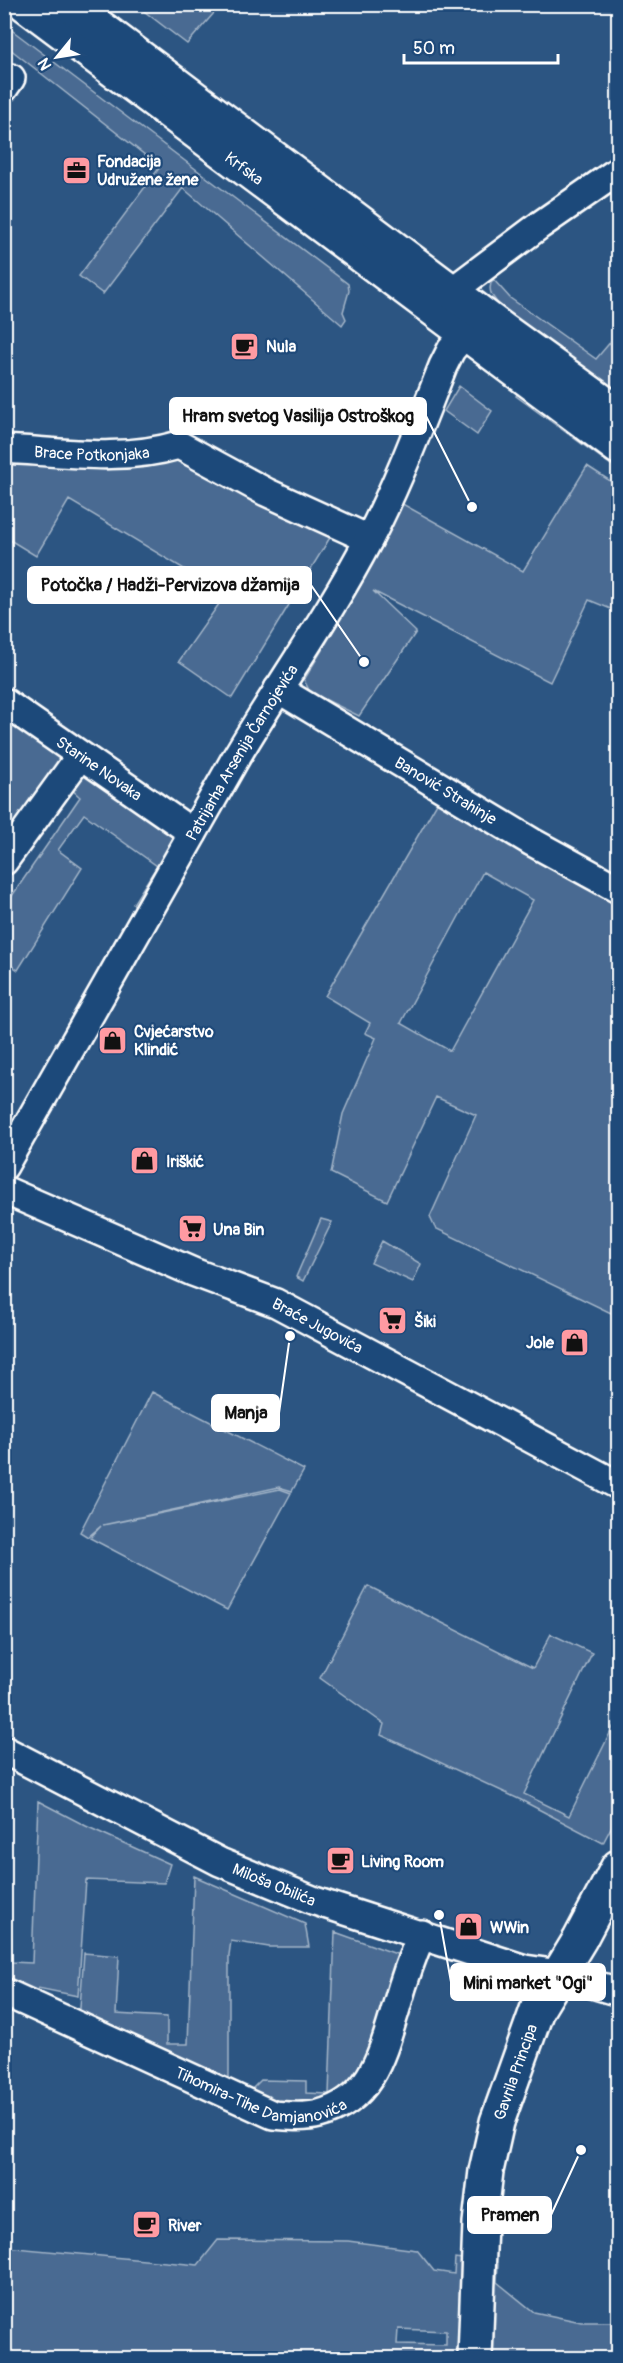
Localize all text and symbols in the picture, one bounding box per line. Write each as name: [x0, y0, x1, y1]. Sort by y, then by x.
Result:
north arrow: [27, 27, 87, 87]
scale bar: [404, 27, 558, 65]
text: 50 m: [413, 37, 455, 60]
text: N: [33, 54, 56, 74]
street label: Krfska: [221, 148, 267, 190]
place label: Fondacija Udružene žene: [97, 152, 199, 190]
office icon: Fondacija Udružene žene: [60, 154, 92, 186]
cafe icon: Nula: [229, 330, 261, 362]
place label: Nula: [266, 337, 297, 357]
callout: Hram svetog Vasilija Ostroškog: [170, 398, 426, 434]
text: Hram svetog Vasilija Ostroškog: [182, 405, 414, 428]
street label: Brace Potkonjaka: [34, 442, 151, 466]
callout: Potočka / Hadži-Pervizova džamija: [28, 567, 311, 603]
text: Potočka / Hadži-Pervizova džamija: [40, 574, 300, 597]
street label: Patrijarha Arsenija Čarnojevića: [182, 661, 303, 845]
street label: Starine Novaka: [52, 732, 146, 806]
street label: Banović Strahinje: [391, 753, 500, 829]
place label: Cvjećarstvo Klindić: [134, 1022, 214, 1060]
shop icon: Cvjećarstvo Klindić: [97, 1024, 129, 1056]
shop icon: Iriškić: [129, 1145, 161, 1177]
place label: Iriškić: [166, 1152, 204, 1172]
supermarket icon: Una Bin: [176, 1213, 208, 1245]
place label: Una Bin: [213, 1220, 264, 1240]
street label: Braće Jugovića: [268, 1294, 366, 1358]
supermarket icon: Šiki: [377, 1305, 409, 1337]
place label: Šiki: [414, 1311, 436, 1332]
shop icon: Jole: [559, 1326, 591, 1358]
place label: Jole: [526, 1333, 555, 1353]
callout: Manja: [212, 1395, 279, 1431]
text: Manja: [224, 1402, 268, 1425]
cafe icon: Living Room: [324, 1845, 356, 1877]
place label: Living Room: [361, 1852, 444, 1872]
street label: Miloša Obilića: [229, 1859, 319, 1911]
shop icon: WWin: [453, 1911, 485, 1943]
place label: WWin: [490, 1918, 529, 1938]
callout: Mini market "Ogi": [451, 1964, 605, 2000]
text: Mini market "Ogi": [463, 1972, 593, 1995]
street label: Gavrila Principa: [490, 2021, 542, 2123]
street label: Tihomira-Tihe Damjanovića: [172, 2063, 351, 2127]
callout: Pramen: [468, 2197, 551, 2233]
text: Pramen: [480, 2204, 540, 2227]
cafe icon: River: [131, 2209, 163, 2241]
place label: River: [168, 2216, 202, 2236]

